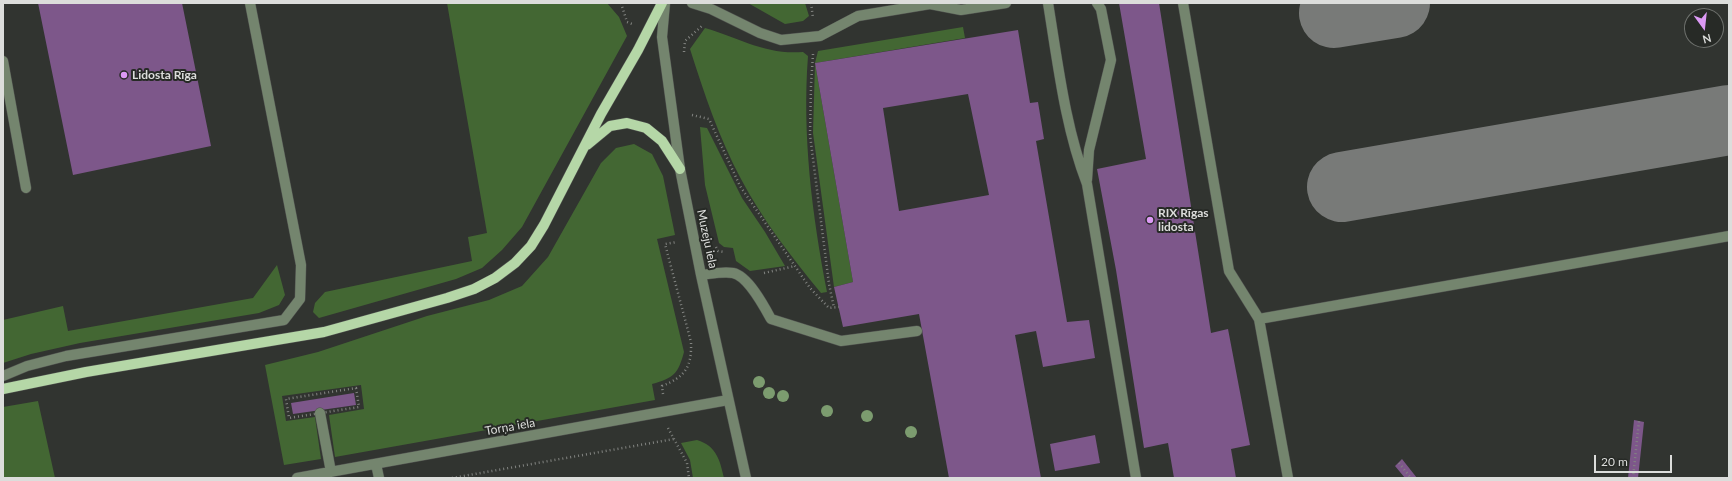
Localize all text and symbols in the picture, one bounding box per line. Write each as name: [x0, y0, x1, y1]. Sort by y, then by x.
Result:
north arrow: [1684, 8, 1724, 48]
text: N: [1701, 32, 1713, 46]
place label: Lidosta Rīga: [132, 68, 197, 82]
marker: Lidosta Rīga: [119, 70, 129, 80]
place label: RIX Rīgas lidosta: [1158, 206, 1209, 234]
street label: Muzeju iela: [694, 208, 720, 270]
marker: RIX Rīgas lidosta: [1145, 215, 1155, 225]
street label: Torņa iela: [484, 416, 536, 438]
scale bar: [1596, 447, 1674, 473]
text: 20 m: [1601, 454, 1628, 469]

